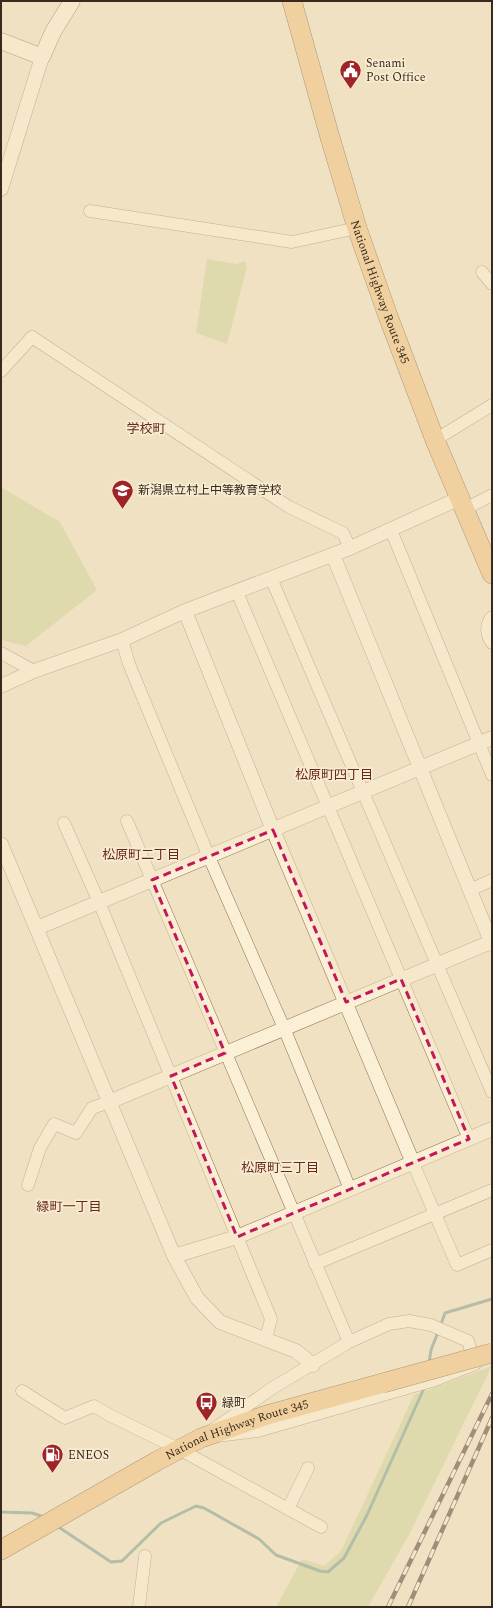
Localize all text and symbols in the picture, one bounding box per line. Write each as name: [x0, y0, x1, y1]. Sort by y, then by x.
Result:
place label: Senami Post Office: [366, 54, 426, 87]
public building icon: Senami Post Office: [337, 57, 363, 90]
street label: National Highway Route 345: [345, 218, 414, 367]
district label: 学校町: [126, 419, 166, 439]
school or university icon: 新潟県立村上中等教育学校: [109, 477, 135, 510]
place label: 新潟県立村上中等教育学校: [138, 481, 282, 500]
district label: 松原町四丁目: [295, 765, 373, 785]
district label: 松原町二丁目: [102, 845, 180, 865]
district label: 松原町三丁目: [241, 1158, 319, 1178]
district label: 緑町一丁目: [36, 1197, 102, 1217]
bus stop icon: 緑町: [193, 1390, 219, 1423]
place label: 緑町: [222, 1394, 246, 1413]
street label: National Highway Route 345: [162, 1395, 311, 1465]
fuel station icon: ENEOS: [39, 1442, 65, 1475]
place label: ENEOS: [68, 1446, 109, 1465]

